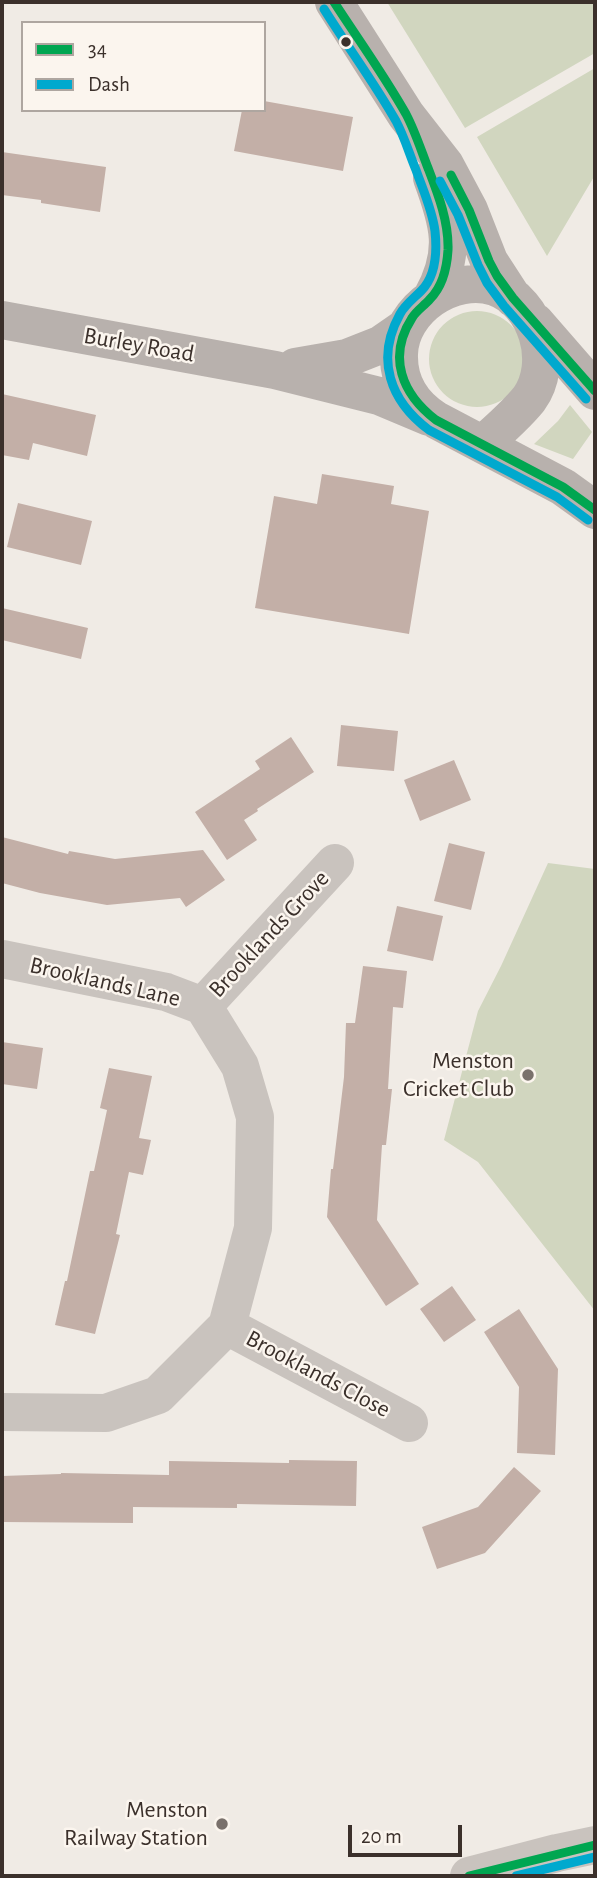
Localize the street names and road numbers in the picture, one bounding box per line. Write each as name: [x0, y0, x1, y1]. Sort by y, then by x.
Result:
street label: Burley Road: [82, 321, 196, 369]
street label: Brooklands Grove: [203, 864, 335, 1004]
street label: Brooklands Lane: [27, 951, 183, 1013]
street label: Brooklands Close: [241, 1324, 395, 1424]

